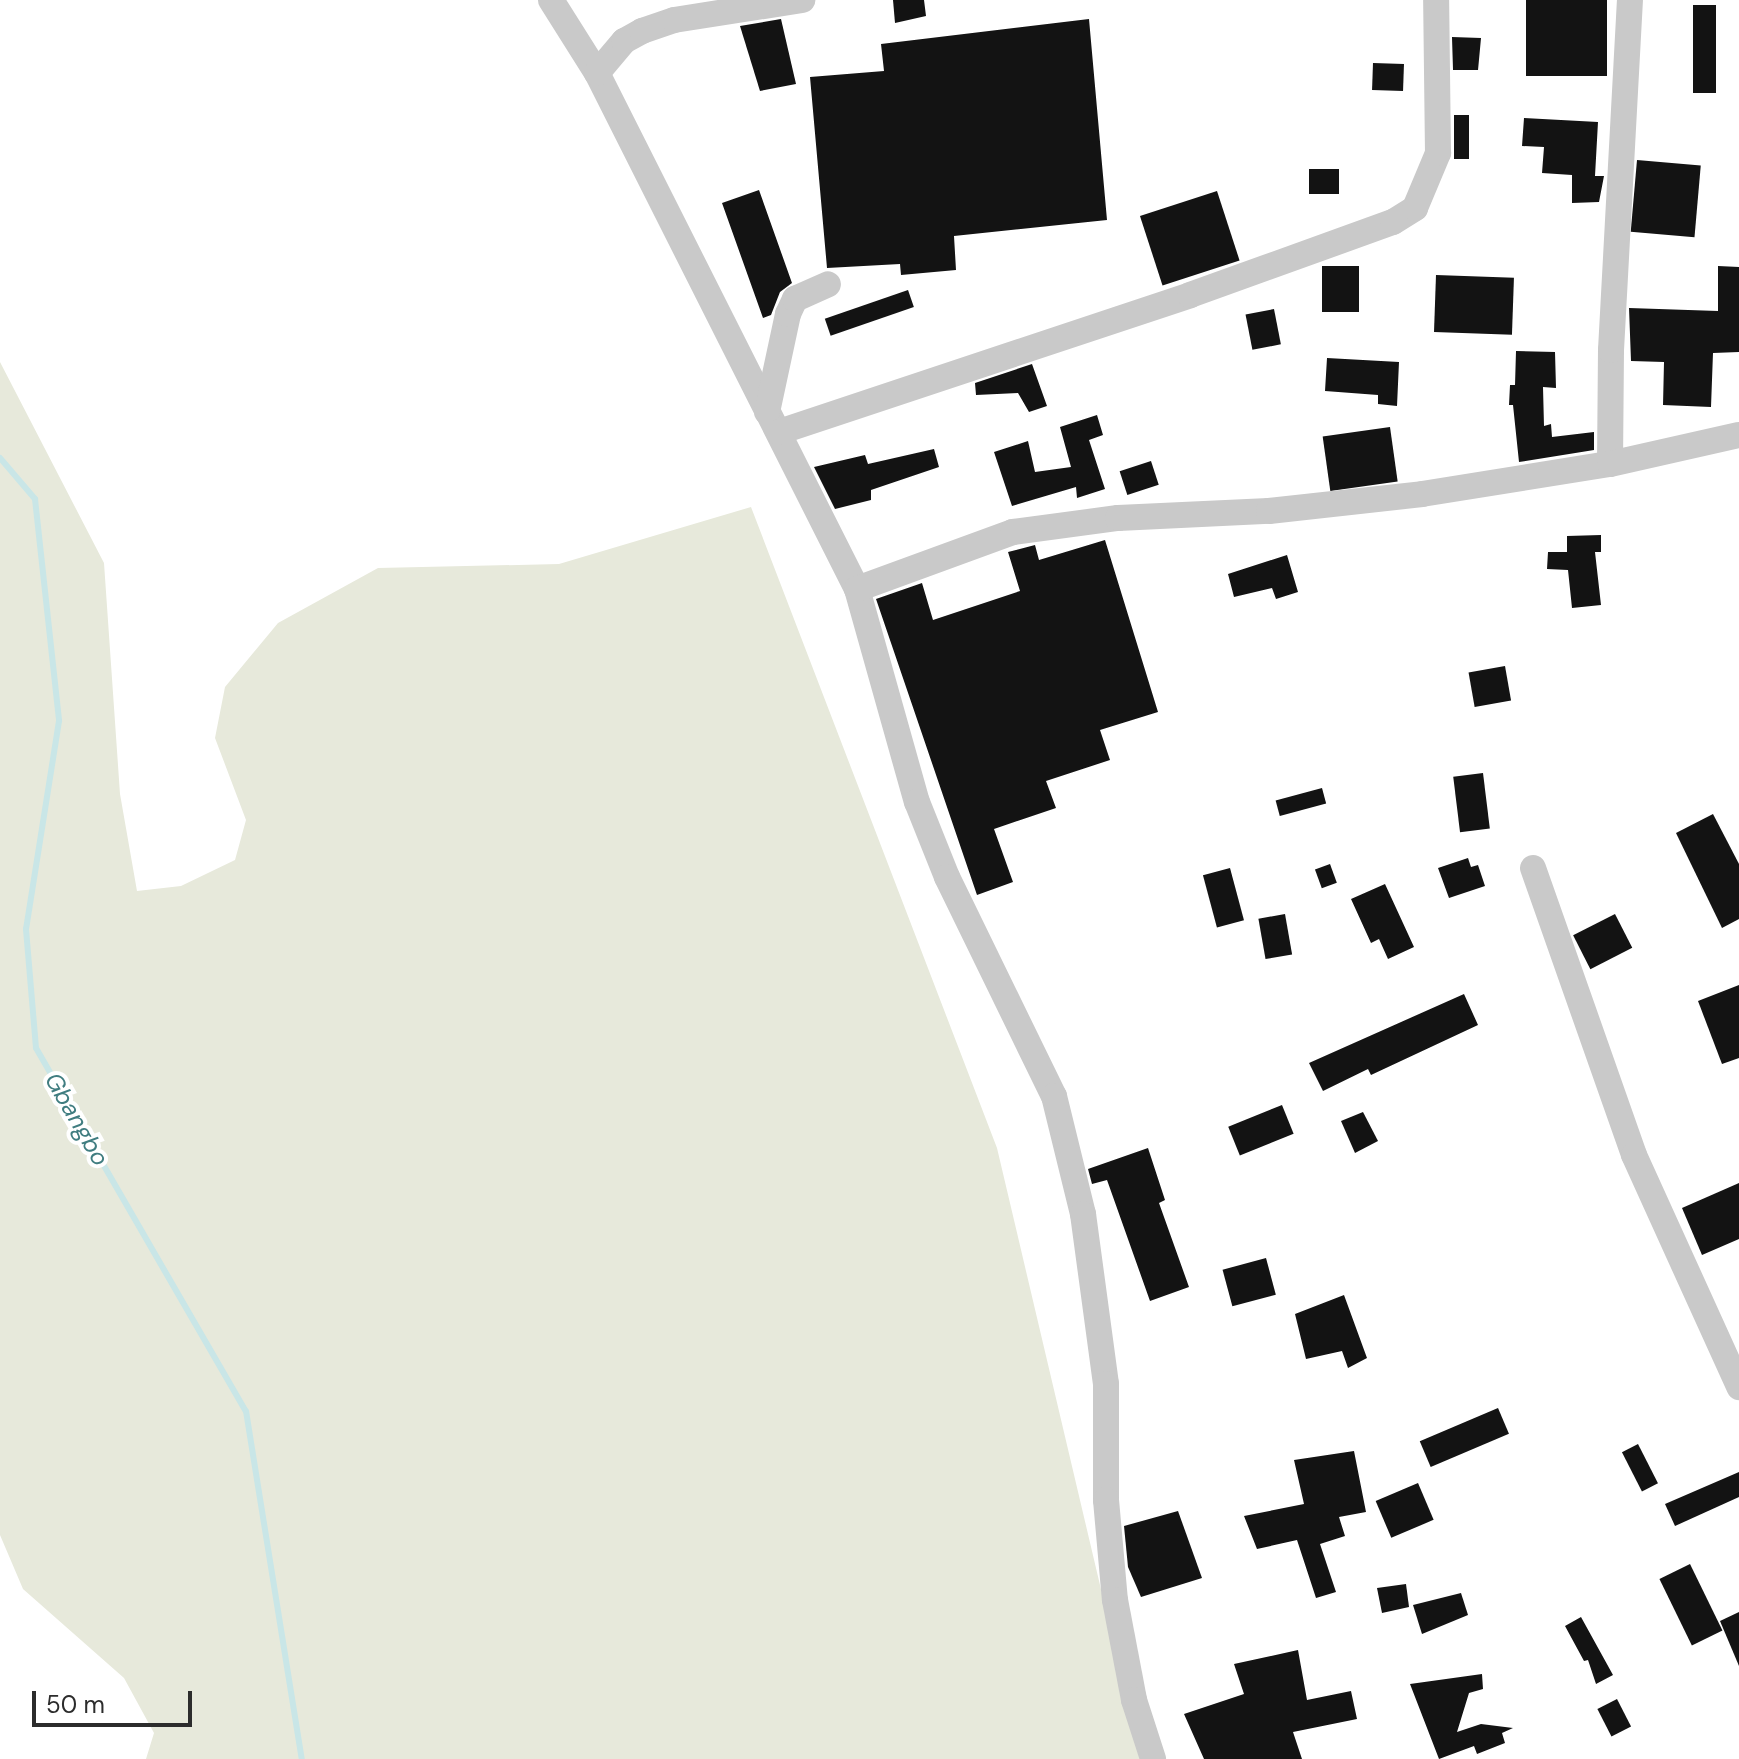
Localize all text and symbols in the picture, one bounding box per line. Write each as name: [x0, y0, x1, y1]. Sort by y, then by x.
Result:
water label: Gbangbo: [39, 1067, 115, 1171]
scale bar: [36, 1675, 196, 1725]
text: 50 m: [46, 1689, 105, 1720]

